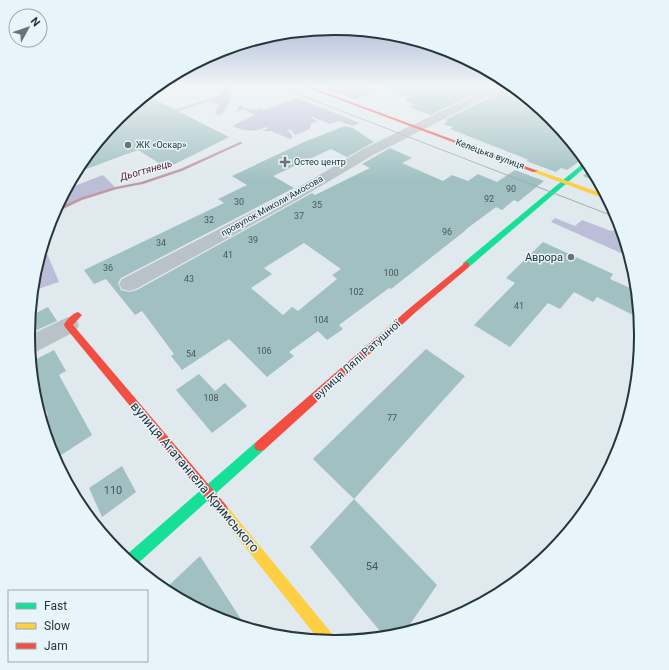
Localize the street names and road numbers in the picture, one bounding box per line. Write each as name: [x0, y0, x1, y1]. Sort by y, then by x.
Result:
street label: Келецька вулиця: [454, 137, 526, 171]
street label: провулок Миколи Амосова: [219, 174, 325, 238]
street label: вулиця Лялі Ратушної: [311, 317, 404, 402]
street label: вулиця Агатангела Кримського: [128, 399, 262, 555]

